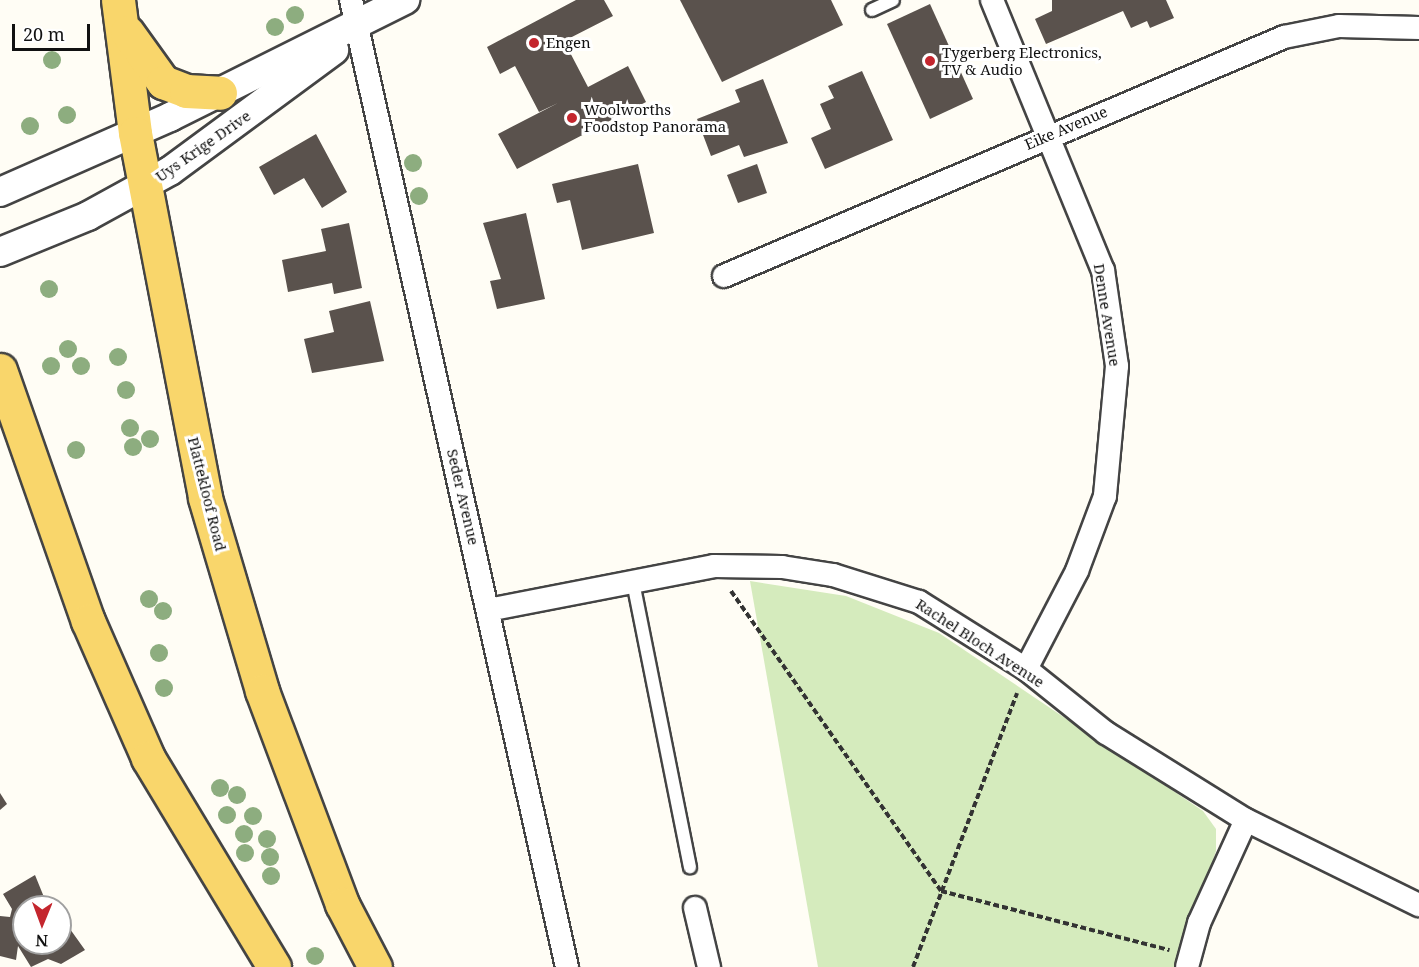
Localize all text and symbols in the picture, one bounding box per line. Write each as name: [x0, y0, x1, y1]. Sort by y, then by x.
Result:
scale bar: [15, 12, 93, 50]
text: 20 m: [23, 22, 65, 46]
place label: Engen: [546, 34, 591, 52]
marker: Engen: [527, 36, 541, 50]
place label: Tygerberg Electronics, TV & Audio: [942, 43, 1102, 78]
marker: Tygerberg Electronics, TV & Audio: [923, 54, 937, 68]
place label: Woolworths Foodstop Panorama: [584, 100, 726, 135]
street label: Eike Avenue: [1022, 102, 1110, 154]
street label: Uys Krige Drive: [152, 107, 254, 185]
marker: Woolworths Foodstop Panorama: [565, 111, 579, 125]
street label: Denne Avenue: [1090, 262, 1124, 368]
street label: Plattekloof Road: [184, 435, 230, 553]
street label: Seder Avenue: [443, 447, 483, 547]
street label: Rachel Bloch Avenue: [912, 595, 1048, 691]
north arrow: [12, 895, 72, 955]
text: N: [35, 930, 48, 952]

